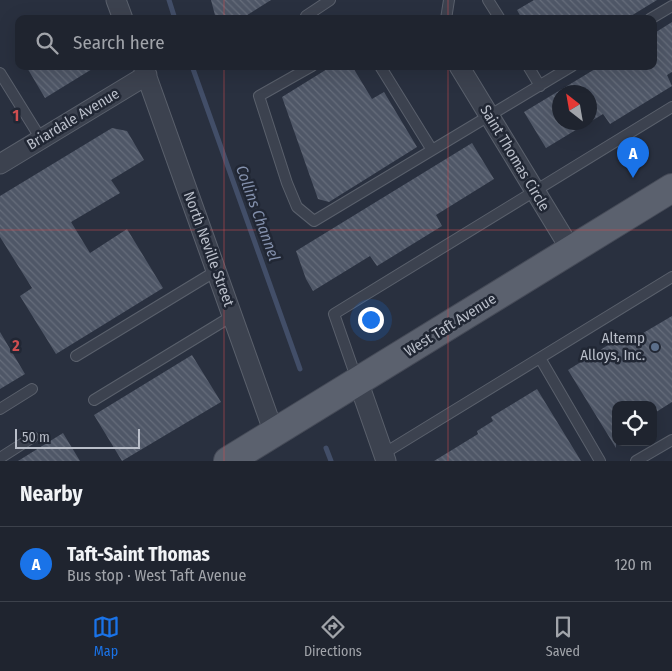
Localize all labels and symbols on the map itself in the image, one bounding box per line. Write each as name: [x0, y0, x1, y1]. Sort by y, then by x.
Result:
street label: Briardale Avenue: [24, 84, 122, 154]
north arrow: [552, 85, 597, 130]
street label: Saint Thomas Circle: [476, 102, 554, 214]
text: 1: [13, 106, 19, 125]
pin: A: [617, 137, 649, 178]
water label: Collins Channel: [232, 163, 284, 263]
street label: North Neville Street: [180, 189, 238, 309]
street label: West Taft Avenue: [401, 290, 499, 360]
your location: [358, 307, 384, 333]
place label: Altemp Alloys, Inc.: [580, 329, 645, 364]
text: 2: [11, 336, 20, 355]
marker: Altemp Alloys, Inc.: [649, 341, 661, 353]
scale bar: [15, 426, 140, 449]

